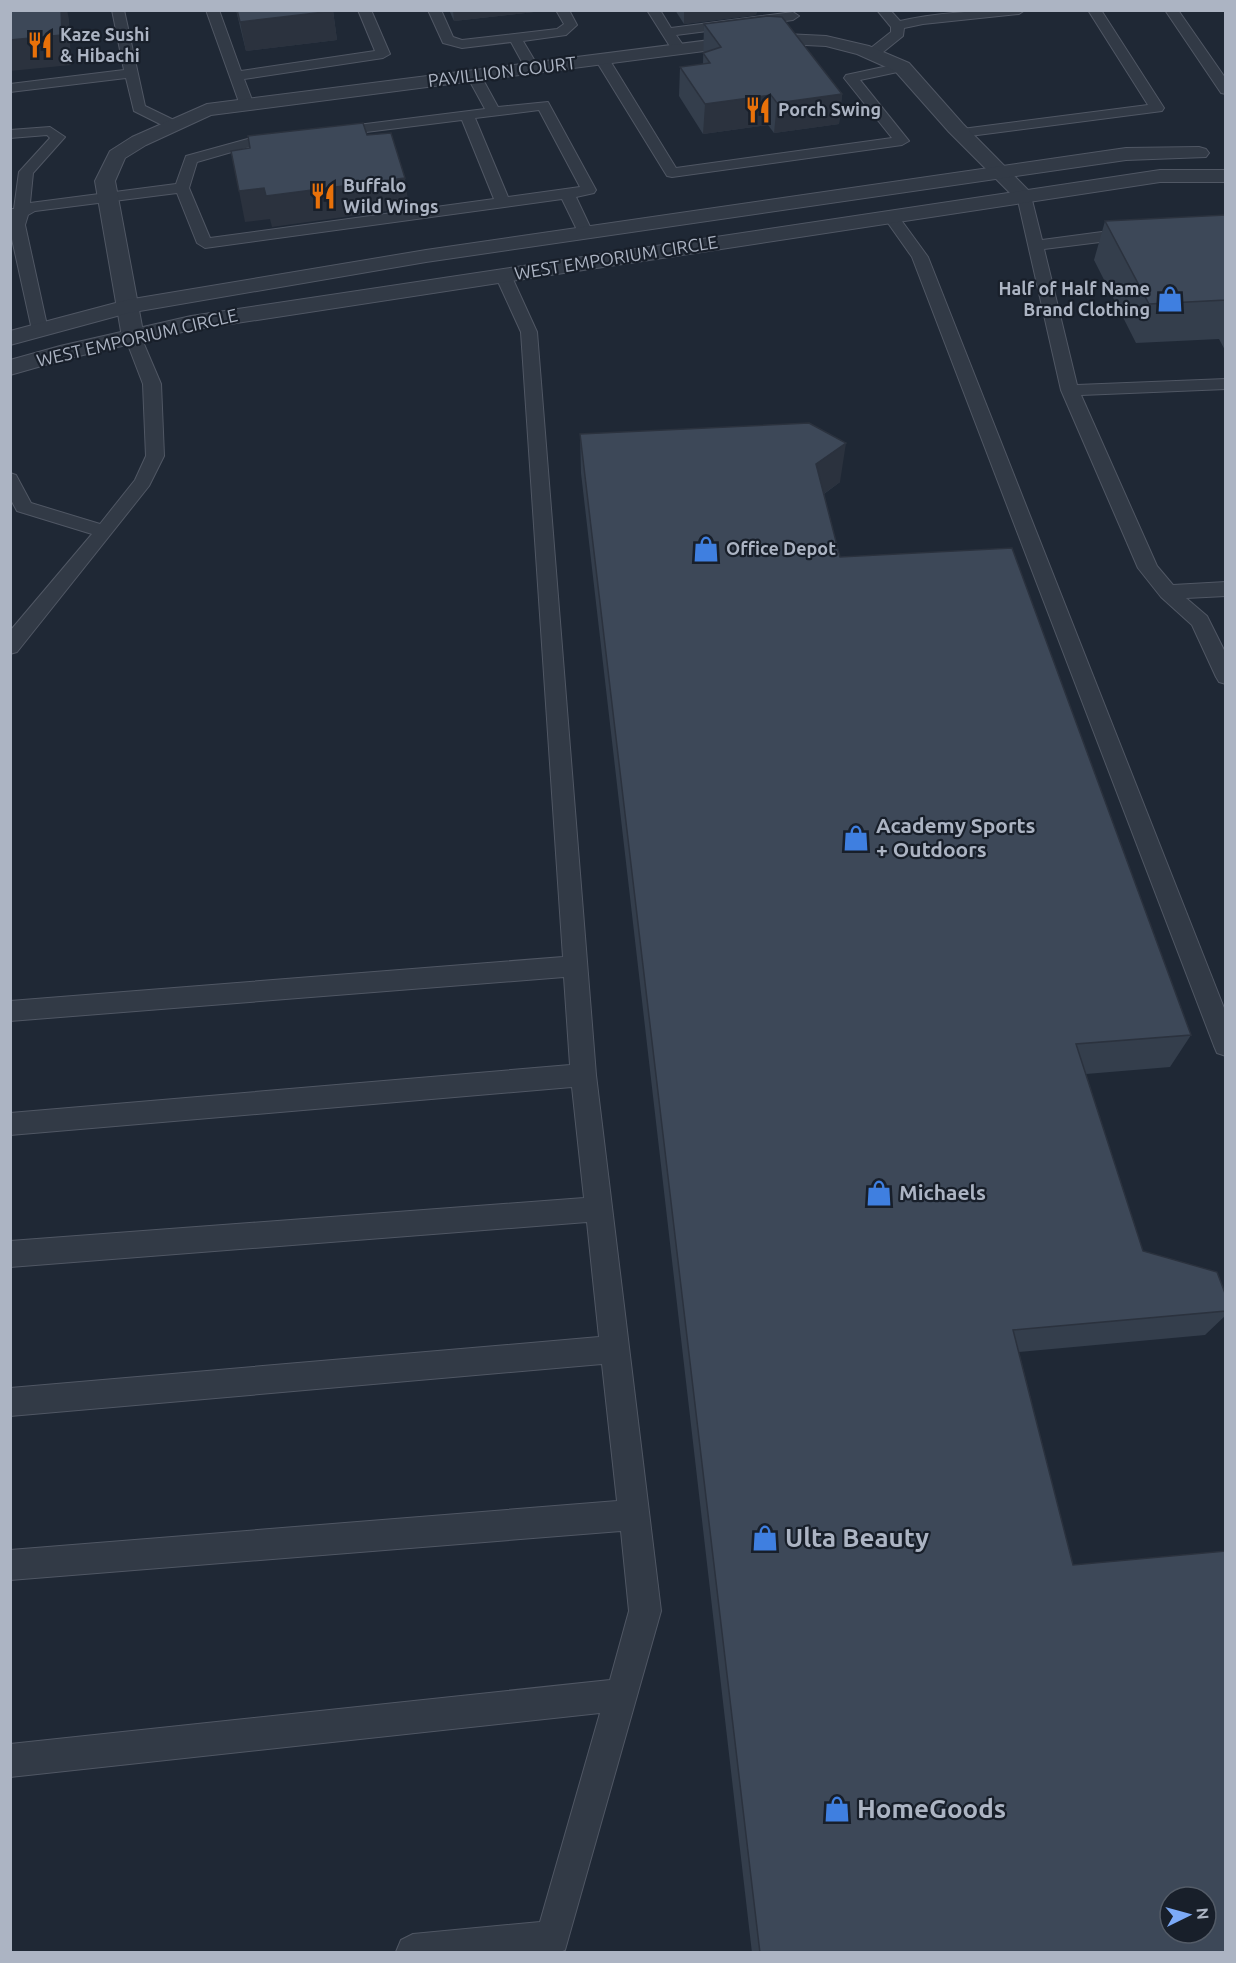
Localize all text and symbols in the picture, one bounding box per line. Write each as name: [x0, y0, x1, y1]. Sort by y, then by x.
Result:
place label: Kaze Sushi & Hibachi: [60, 24, 150, 65]
restaurant icon: Kaze Sushi & Hibachi: [25, 30, 55, 60]
street label: PAVILLION COURT: [427, 52, 577, 90]
restaurant icon: Porch Swing: [743, 95, 773, 125]
place label: Porch Swing: [778, 99, 881, 119]
place label: Buffalo Wild Wings: [343, 175, 438, 216]
restaurant icon: Buffalo Wild Wings: [308, 181, 338, 211]
street label: WEST EMPORIUM CIRCLE: [513, 231, 719, 283]
place label: Half of Half Name Brand Clothing: [998, 278, 1150, 319]
shop icon: Half of Half Name Brand Clothing: [1155, 284, 1185, 314]
street label: WEST EMPORIUM CIRCLE: [34, 304, 239, 370]
shop icon: Office Depot: [691, 534, 721, 564]
place label: Office Depot: [726, 538, 836, 558]
place label: Academy Sports + Outdoors: [876, 813, 1036, 861]
shop icon: Academy Sports + Outdoors: [841, 823, 871, 853]
shop icon: Michaels: [864, 1178, 894, 1208]
place label: Michaels: [899, 1180, 986, 1204]
shop icon: Ulta Beauty: [750, 1523, 780, 1553]
place label: Ulta Beauty: [785, 1523, 929, 1552]
shop icon: HomeGoods: [822, 1794, 852, 1824]
place label: HomeGoods: [857, 1794, 1006, 1823]
north arrow: [1158, 1885, 1218, 1945]
text: N: [1193, 1907, 1212, 1920]

